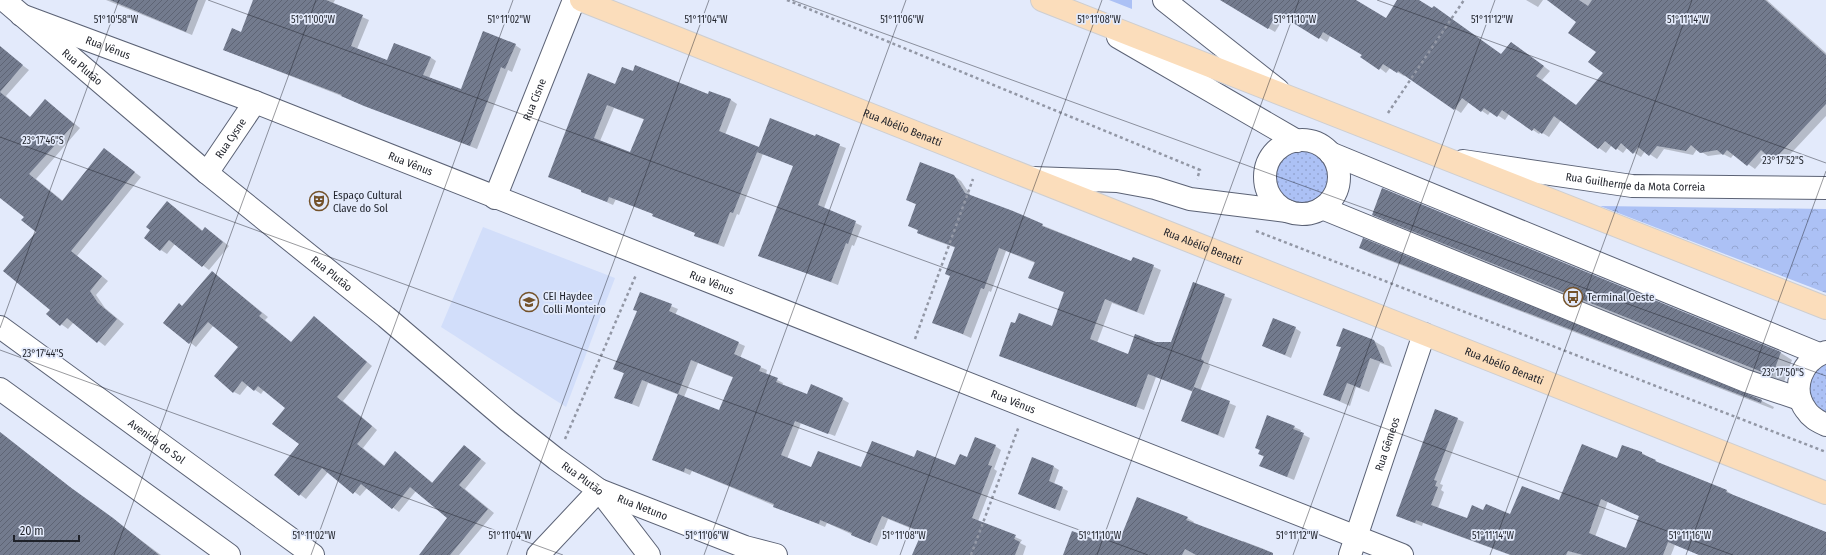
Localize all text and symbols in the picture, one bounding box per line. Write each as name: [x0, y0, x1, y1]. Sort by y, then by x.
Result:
text: 51°10'58"W: [94, 14, 139, 26]
text: 51°11'00"W: [291, 14, 335, 26]
text: 51°11'02"W: [487, 14, 531, 26]
text: 51°11'04"W: [684, 14, 728, 26]
text: 51°11'06"W: [880, 14, 924, 26]
text: 51°11'08"W: [1077, 14, 1121, 26]
text: 51°11'10"W: [1274, 14, 1317, 26]
text: 51°11'12"W: [1471, 14, 1513, 26]
text: 51°11'14"W: [1667, 14, 1709, 26]
street label: Rua Vênus: [84, 34, 132, 62]
street label: Rua Plutão: [59, 46, 105, 88]
street label: Rua Cisne: [521, 77, 549, 123]
street label: Rua Abélio Benatti: [861, 106, 944, 149]
street label: Rua Cysne: [213, 116, 249, 161]
text: 23°17'46"S: [22, 135, 64, 147]
street label: Rua Vênus: [386, 149, 435, 179]
text: 23°17'52"S: [1762, 155, 1804, 167]
street label: Rua Guilherme da Mota Correia: [1565, 170, 1705, 194]
place label: Espaço Cultural Clave do Sol: [333, 189, 402, 215]
theatre icon: Espaço Cultural Clave do Sol: [308, 190, 330, 212]
street label: Rua Abélio Benatti: [1162, 225, 1244, 268]
street label: Rua Plutão: [308, 253, 355, 294]
street label: Rua Vênus: [688, 268, 736, 298]
bus stop icon: Terminal Oeste: [1562, 286, 1584, 308]
place label: CEI Haydee Colli Monteiro: [543, 290, 606, 316]
school or university icon: CEI Haydee Colli Monteiro: [518, 291, 540, 313]
place label: Terminal Oeste: [1587, 291, 1654, 304]
street label: Rua Abélio Benatti: [1463, 345, 1546, 388]
text: 23°17'44"S: [22, 348, 64, 360]
text: 23°17'50"S: [1762, 367, 1804, 379]
street label: Rua Vênus: [989, 387, 1038, 417]
street label: Rua Gêmeos: [1373, 415, 1403, 473]
street label: Avenida do Sol: [126, 417, 188, 467]
street label: Rua Plutão: [559, 459, 607, 498]
street label: Rua Netuno: [615, 492, 670, 523]
scale bar: [14, 517, 79, 543]
text: 20 m: [20, 524, 44, 538]
text: 51°11'02"W: [292, 530, 336, 542]
text: 51°11'04"W: [488, 530, 532, 542]
text: 51°11'06"W: [685, 530, 729, 542]
text: 51°11'08"W: [882, 530, 926, 542]
text: 51°11'10"W: [1079, 530, 1122, 542]
text: 51°11'12"W: [1276, 530, 1318, 542]
text: 51°11'14"W: [1472, 530, 1514, 542]
text: 51°11'16"W: [1669, 530, 1712, 542]

